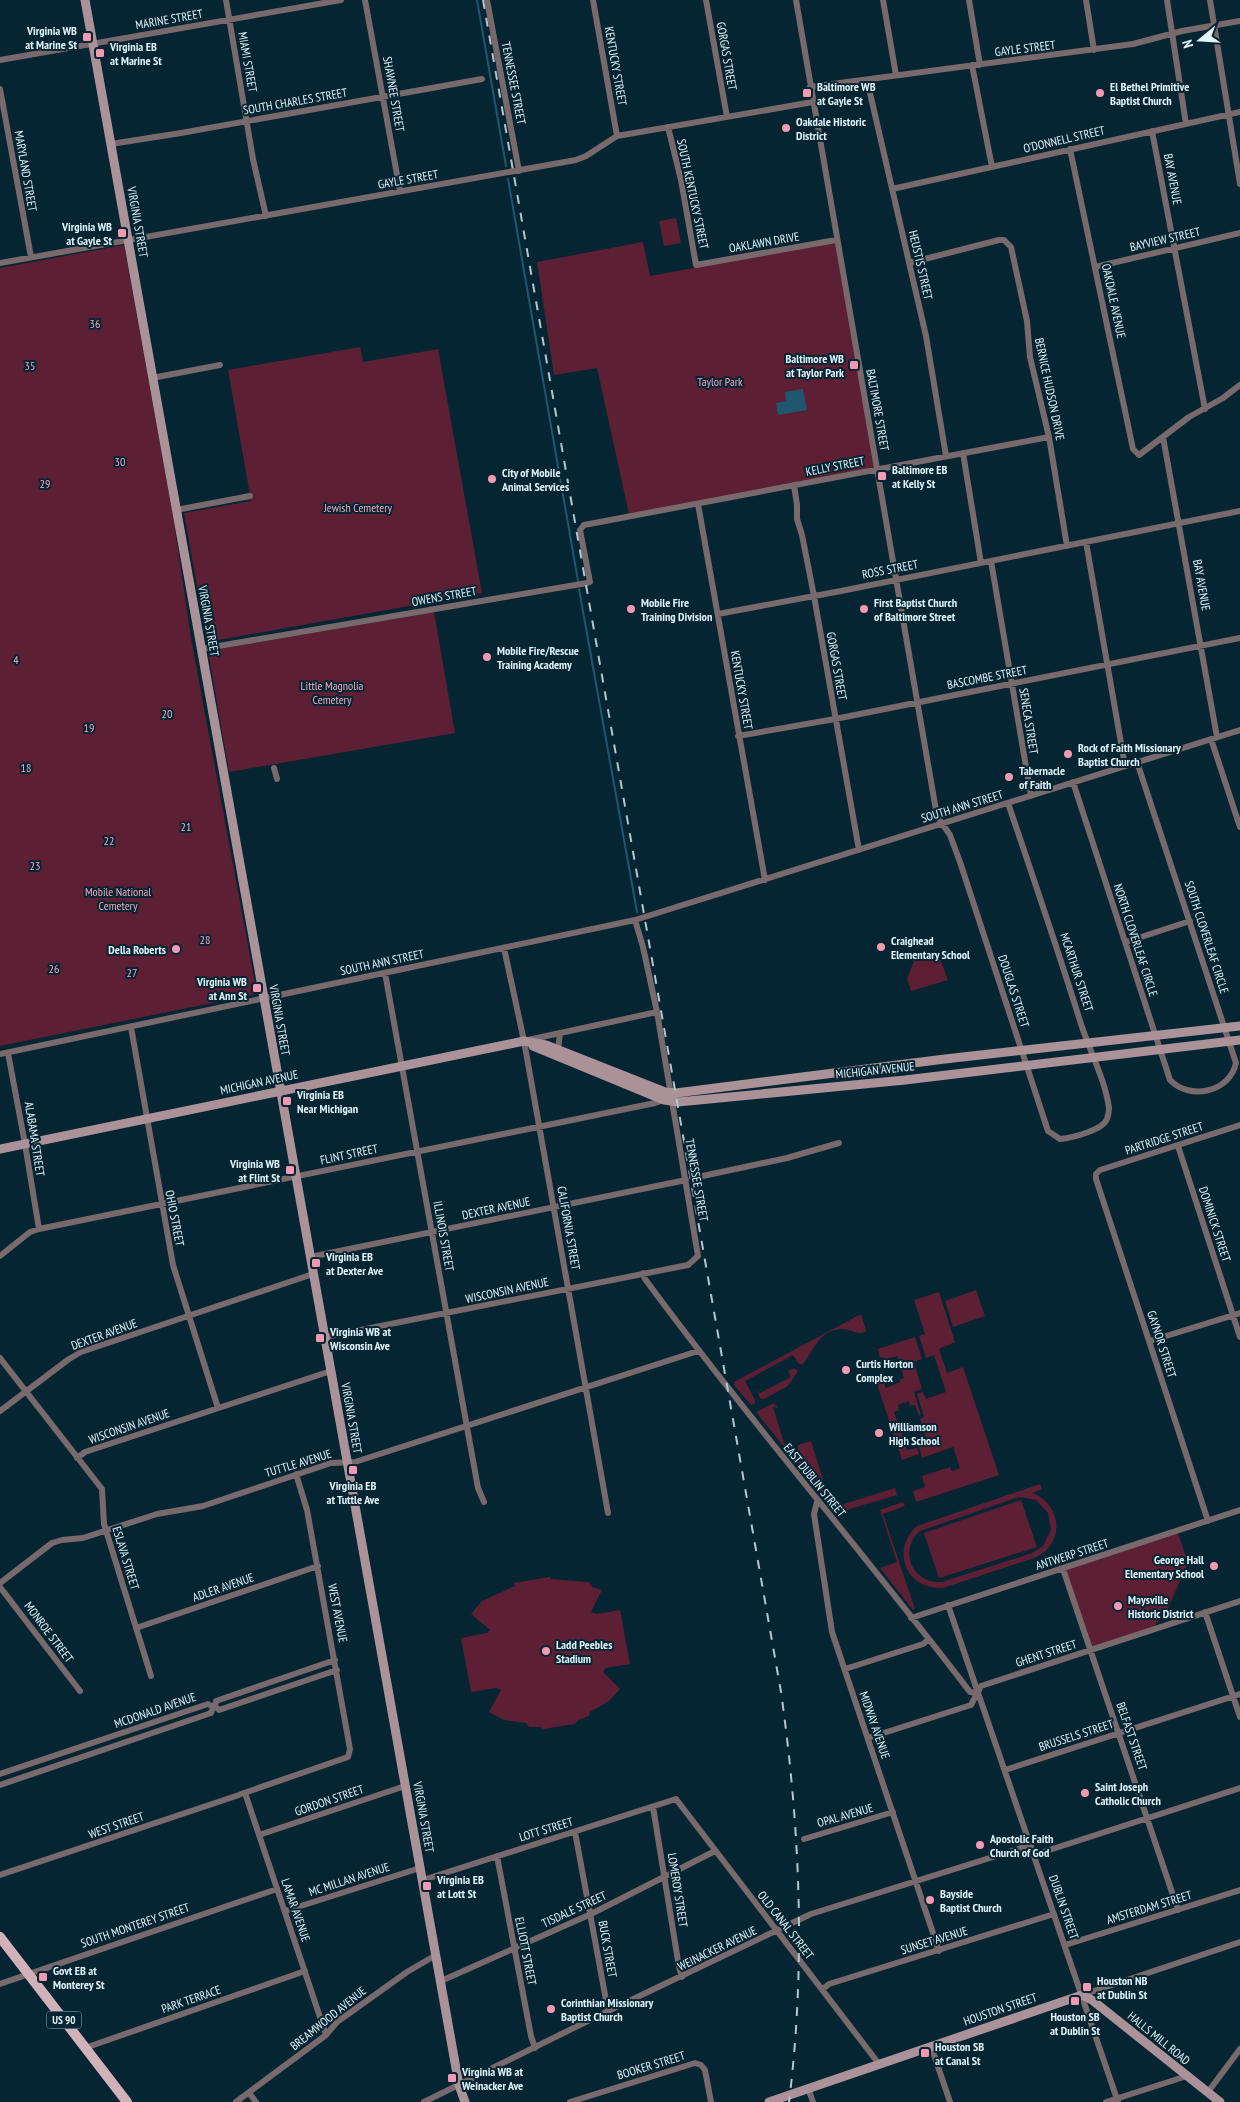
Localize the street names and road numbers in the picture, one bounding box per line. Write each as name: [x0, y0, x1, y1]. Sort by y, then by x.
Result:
street label: MARINE STREET: [134, 6, 204, 32]
street label: GORGAS STREET: [714, 21, 740, 92]
street label: KENTUCKY STREET: [602, 25, 630, 107]
street label: MIAMI STREET: [235, 31, 261, 94]
street label: GAYLE STREET: [994, 37, 1057, 59]
street label: TENNESSEE STREET: [499, 41, 529, 126]
street label: SHAWNEE STREET: [380, 55, 408, 133]
street label: SOUTH CHARLES STREET: [242, 84, 349, 118]
street label: O'DONNELL STREET: [1022, 122, 1107, 156]
street label: MARYLAND STREET: [11, 129, 41, 213]
street label: SOUTH KENTUCKY STREET: [674, 138, 712, 251]
street label: BAY AVENUE: [1161, 152, 1185, 206]
street label: GAYLE STREET: [377, 166, 440, 192]
street label: VIRGINIA STREET: [124, 185, 152, 259]
street label: BAYVIEW STREET: [1128, 223, 1202, 254]
street label: OAKLAWN DRIVE: [728, 228, 800, 256]
street label: HEUSTIS STREET: [906, 229, 936, 302]
street label: OAKDALE AVENUE: [1099, 262, 1129, 340]
street label: BERNICE HUDSON DRIVE: [1032, 336, 1068, 442]
street label: BALTIMORE STREET: [863, 368, 893, 453]
street label: KELLY STREET: [804, 453, 866, 479]
street label: ROSS STREET: [861, 556, 920, 582]
street label: BAY AVENUE: [1190, 558, 1214, 612]
street label: OWENS STREET: [410, 583, 478, 609]
street label: VIRGINIA STREET: [195, 584, 223, 658]
street label: GORGAS STREET: [824, 631, 850, 702]
street label: KENTUCKY STREET: [728, 649, 756, 731]
street label: BASCOMBE STREET: [946, 662, 1029, 692]
street label: SENECA STREET: [1016, 687, 1042, 756]
street label: SOUTH ANN STREET: [919, 786, 1005, 826]
street label: SOUTH CLOVERLEAF CIRCLE: [1182, 879, 1232, 995]
street label: NORTH CLOVERLEAF CIRCLE: [1111, 882, 1161, 998]
street label: MCARTHUR STREET: [1057, 931, 1097, 1014]
street label: SOUTH ANN STREET: [339, 946, 426, 978]
street label: DOUGLAS STREET: [995, 953, 1033, 1030]
street label: VIRGINIA STREET: [266, 983, 294, 1057]
street label: MICHIGAN AVENUE: [835, 1058, 915, 1082]
street label: MICHIGAN AVENUE: [219, 1066, 299, 1098]
street label: ALABAMA STREET: [22, 1101, 48, 1178]
street label: PARTRIDGE STREET: [1123, 1118, 1206, 1158]
street label: TENNESSEE STREET: [682, 1138, 712, 1223]
street label: FLINT STREET: [319, 1140, 380, 1167]
street label: CALIFORNIA STREET: [554, 1185, 584, 1272]
street label: DOMINICK STREET: [1196, 1185, 1234, 1264]
street label: OHIO STREET: [162, 1189, 188, 1248]
street label: DEXTER AVENUE: [461, 1193, 531, 1223]
street label: ILLINOIS STREET: [430, 1200, 458, 1273]
street label: WISCONSIN AVENUE: [464, 1274, 550, 1306]
street label: GAYNOR STREET: [1144, 1309, 1180, 1380]
street label: DEXTER AVENUE: [69, 1315, 139, 1353]
street label: VIRGINIA STREET: [338, 1381, 366, 1455]
street label: WISCONSIN AVENUE: [87, 1405, 171, 1447]
street label: EAST DUBLIN STREET: [781, 1440, 850, 1520]
street label: TUTTLE AVENUE: [263, 1446, 333, 1480]
street label: ESLAVA STREET: [109, 1525, 143, 1592]
street label: ANTWERP STREET: [1034, 1535, 1111, 1573]
street label: ADLER AVENUE: [190, 1570, 256, 1604]
street label: WEST AVENUE: [325, 1582, 351, 1644]
street label: MONROE STREET: [21, 1599, 77, 1666]
street label: GHENT STREET: [1014, 1636, 1079, 1670]
street label: MCDONALD AVENUE: [112, 1689, 198, 1731]
street label: MIDWAY AVENUE: [856, 1689, 894, 1761]
street label: BELFAST STREET: [1113, 1700, 1151, 1773]
street label: BRUSSELS STREET: [1037, 1716, 1116, 1754]
street label: VIRGINIA STREET: [410, 1780, 438, 1854]
street label: GORDON STREET: [292, 1781, 366, 1819]
street label: OPAL AVENUE: [815, 1800, 875, 1830]
street label: WEST STREET: [86, 1808, 146, 1841]
street label: LOTT STREET: [517, 1814, 575, 1844]
street label: LOMEROY STREET: [665, 1852, 691, 1929]
street label: MC MILLAN AVENUE: [307, 1859, 391, 1899]
street label: DUBLIN STREET: [1046, 1873, 1082, 1942]
street label: LAMAR AVENUE: [278, 1876, 314, 1944]
street label: TISDALE STREET: [539, 1887, 609, 1931]
street label: AMSTERDAM STREET: [1104, 1887, 1194, 1927]
street label: OLD CANAL STREET: [755, 1888, 818, 1963]
street label: SOUTH MONTEREY STREET: [79, 1899, 192, 1951]
street label: ELLIOTT STREET: [512, 1916, 540, 1987]
street label: BUCK STREET: [596, 1919, 620, 1979]
street label: WEINACKER AVENUE: [675, 1922, 759, 1974]
street label: SUNSET AVENUE: [899, 1923, 969, 1957]
street label: PARK TERRACE: [159, 1982, 223, 2016]
street label: BREAMWOOD AVENUE: [287, 1983, 369, 2053]
street label: HOUSTON STREET: [961, 1989, 1039, 2029]
street label: HALLS MILL ROAD: [1125, 2008, 1193, 2068]
road number: US 90: [46, 2012, 82, 2028]
street label: BOOKER STREET: [615, 2047, 687, 2082]

